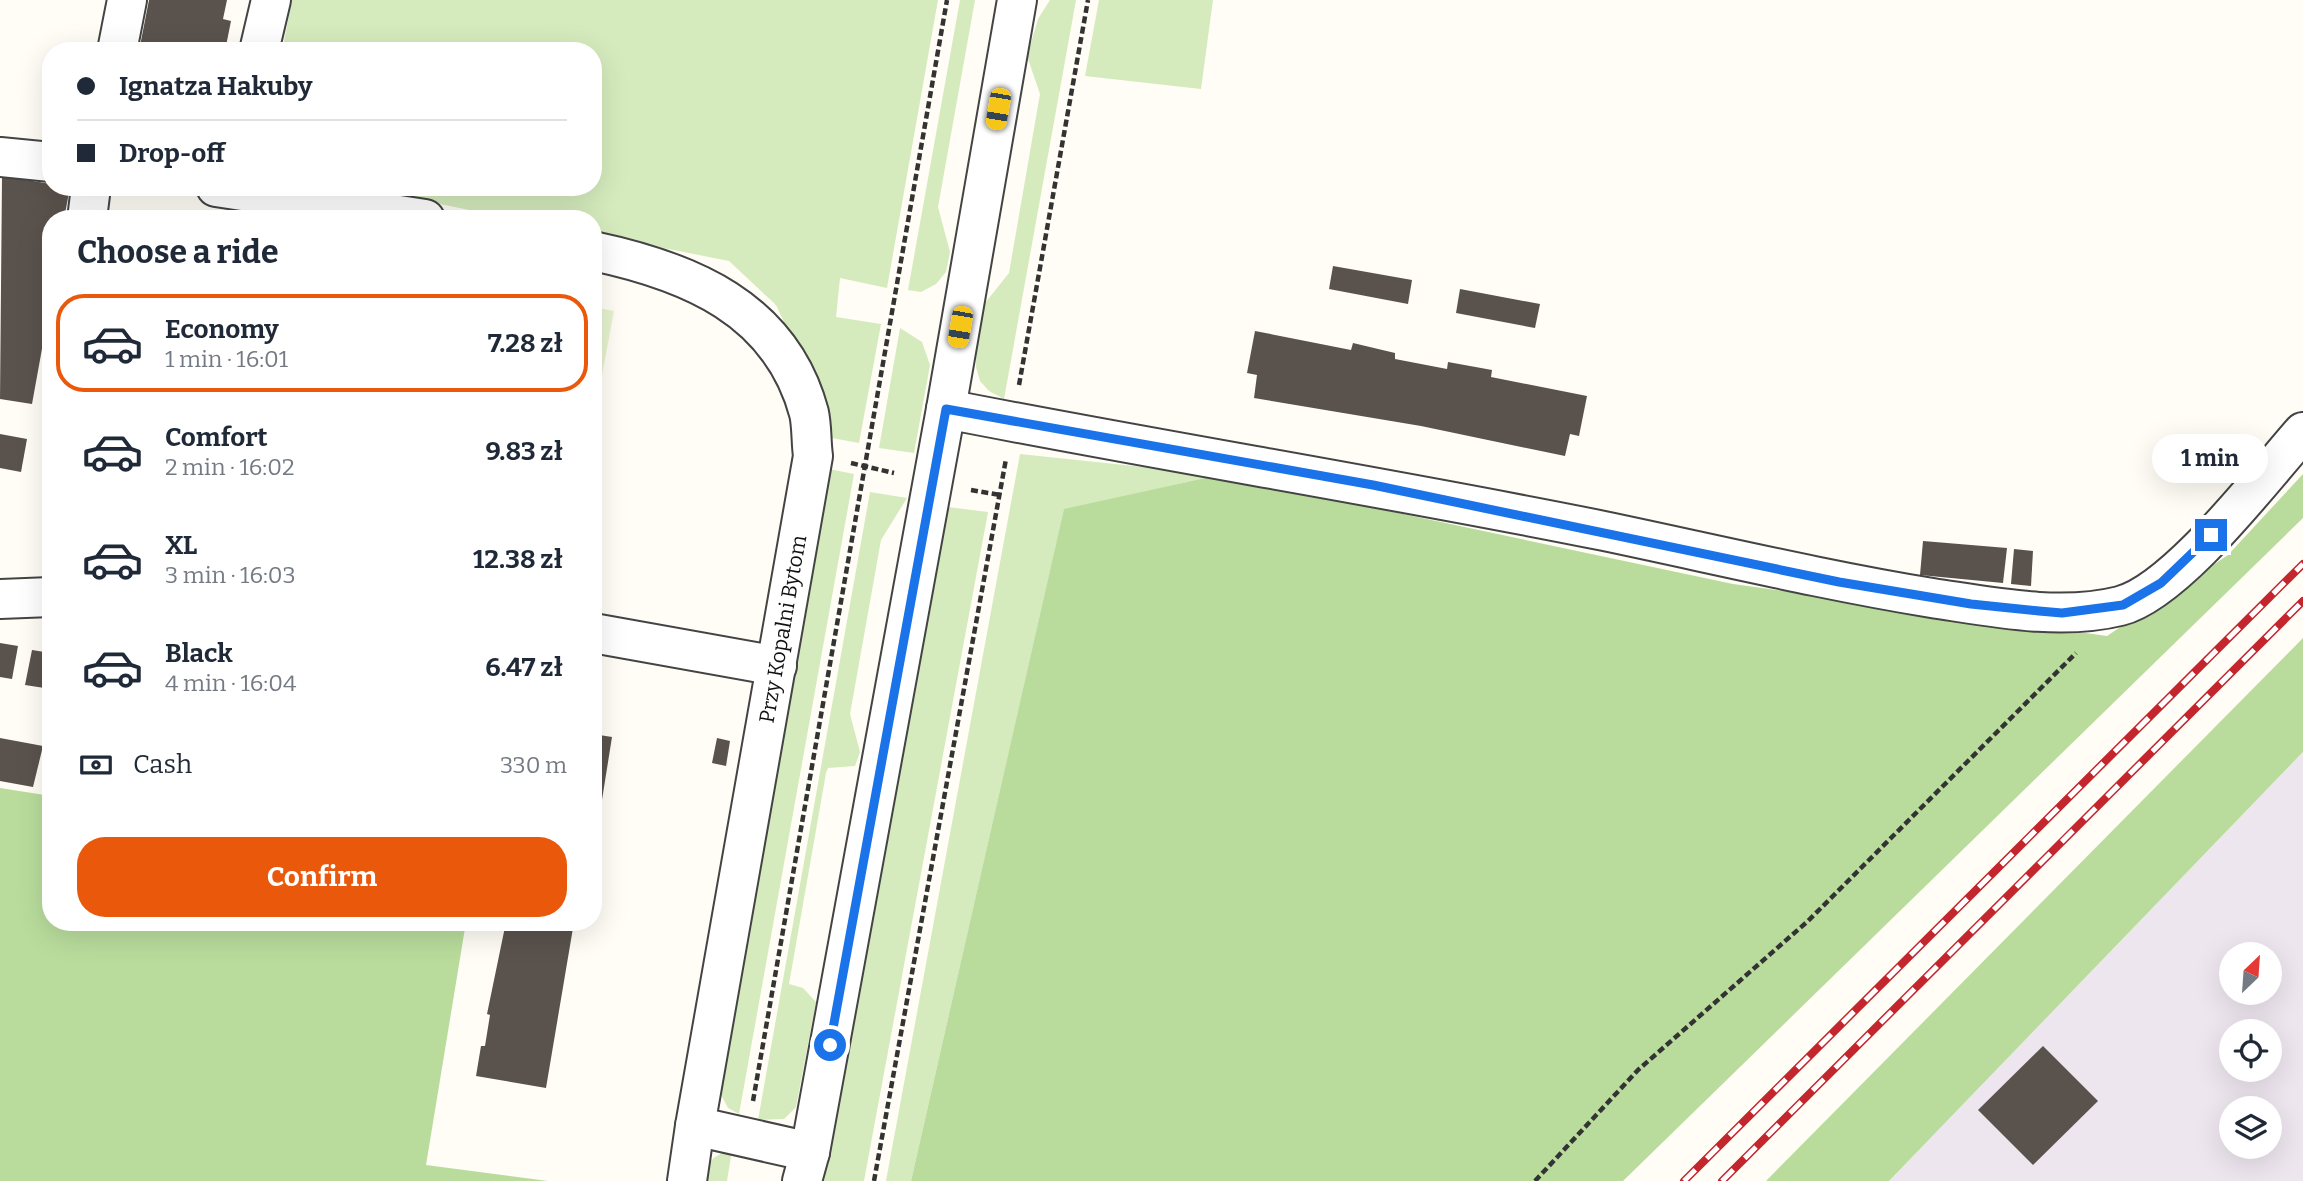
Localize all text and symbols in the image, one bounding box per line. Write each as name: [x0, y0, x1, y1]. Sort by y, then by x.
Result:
text: Ignatza Hakuby: [119, 71, 312, 102]
car: [985, 86, 1012, 132]
text: Drop-off: [119, 138, 225, 169]
text: Choose a ride: [77, 233, 278, 271]
car: [947, 304, 974, 350]
icon: car: [81, 312, 144, 375]
text: Economy: [165, 314, 279, 345]
text: 7.28 zł: [488, 328, 563, 359]
text: 1 min · 16:01: [165, 345, 288, 373]
icon: car: [81, 420, 144, 483]
text: Comfort: [165, 422, 268, 453]
callout: 1 min: [2153, 434, 2269, 482]
text: 9.83 zł: [485, 436, 563, 467]
text: 1 min: [2181, 444, 2239, 472]
text: 2 min · 16:02: [165, 453, 294, 481]
route end: [2195, 519, 2227, 551]
icon: car: [81, 528, 144, 591]
text: XL: [165, 530, 197, 561]
street label: Przy Kopalni Bytom: [754, 533, 812, 725]
text: 12.38 zł: [473, 544, 563, 575]
text: 3 min · 16:03: [165, 561, 296, 589]
icon: car: [81, 636, 144, 699]
text: Black: [165, 638, 233, 669]
text: 6.47 zł: [485, 652, 563, 683]
text: 4 min · 16:04: [165, 669, 296, 697]
icon: cash: [77, 746, 115, 784]
text: Cash: [133, 749, 192, 780]
text: 330 m: [500, 751, 567, 779]
button: Confirm: [77, 837, 567, 917]
north arrow: [2219, 942, 2282, 1004]
map controls: [2219, 942, 2282, 1159]
button: locate: [2219, 1019, 2282, 1082]
route start: [814, 1029, 846, 1061]
button: layers: [2219, 1096, 2282, 1159]

